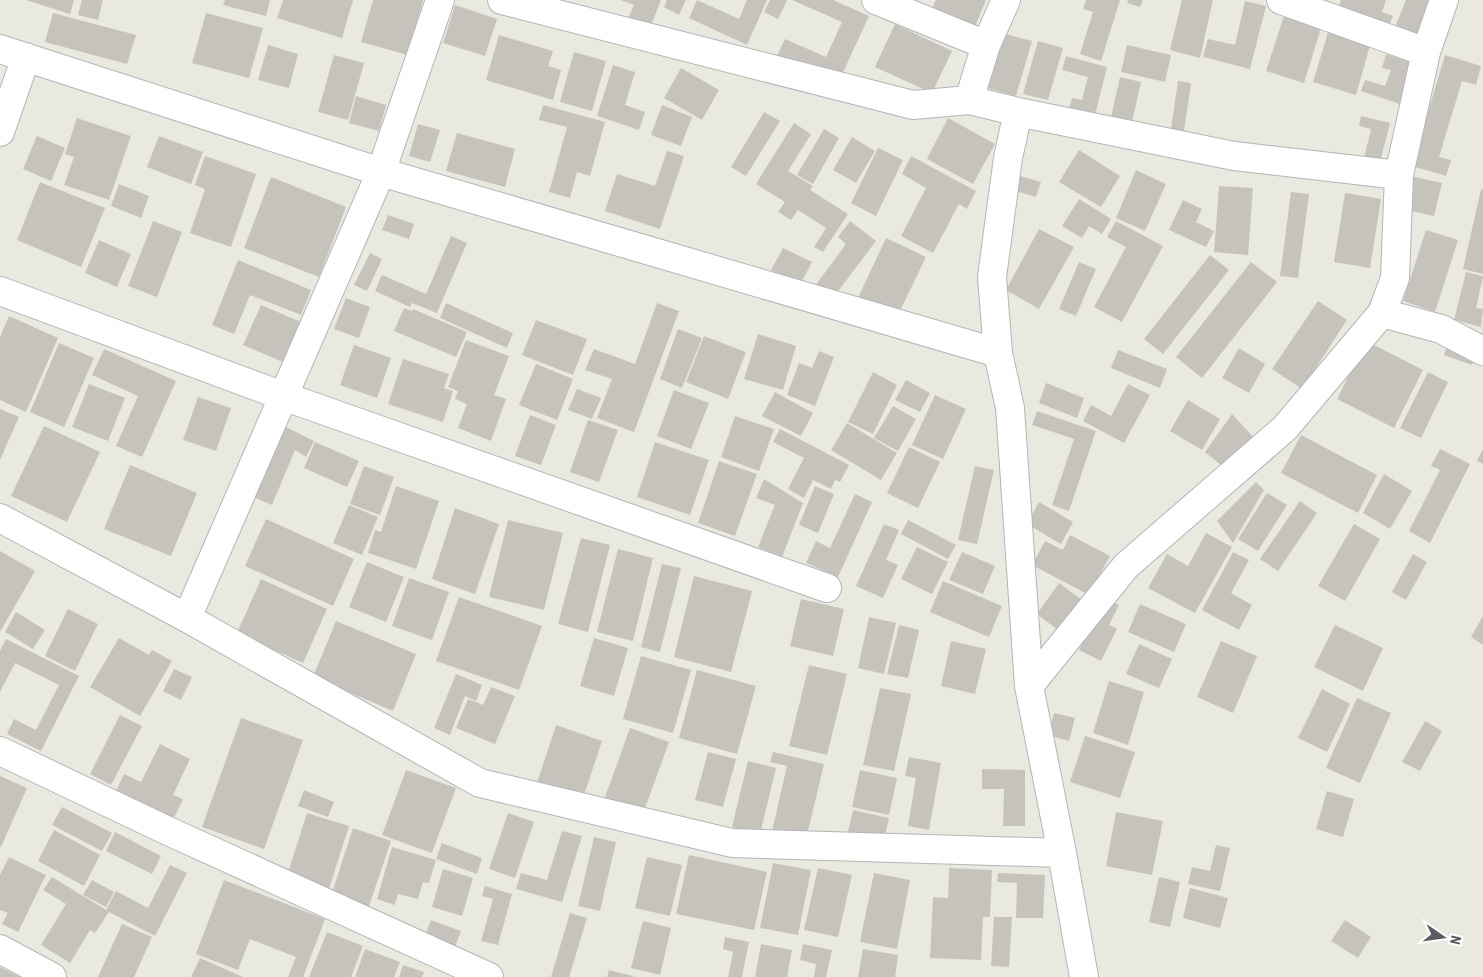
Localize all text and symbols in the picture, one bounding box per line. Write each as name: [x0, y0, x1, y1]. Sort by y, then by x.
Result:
north arrow: [1418, 912, 1468, 962]
text: N: [1447, 934, 1464, 946]

